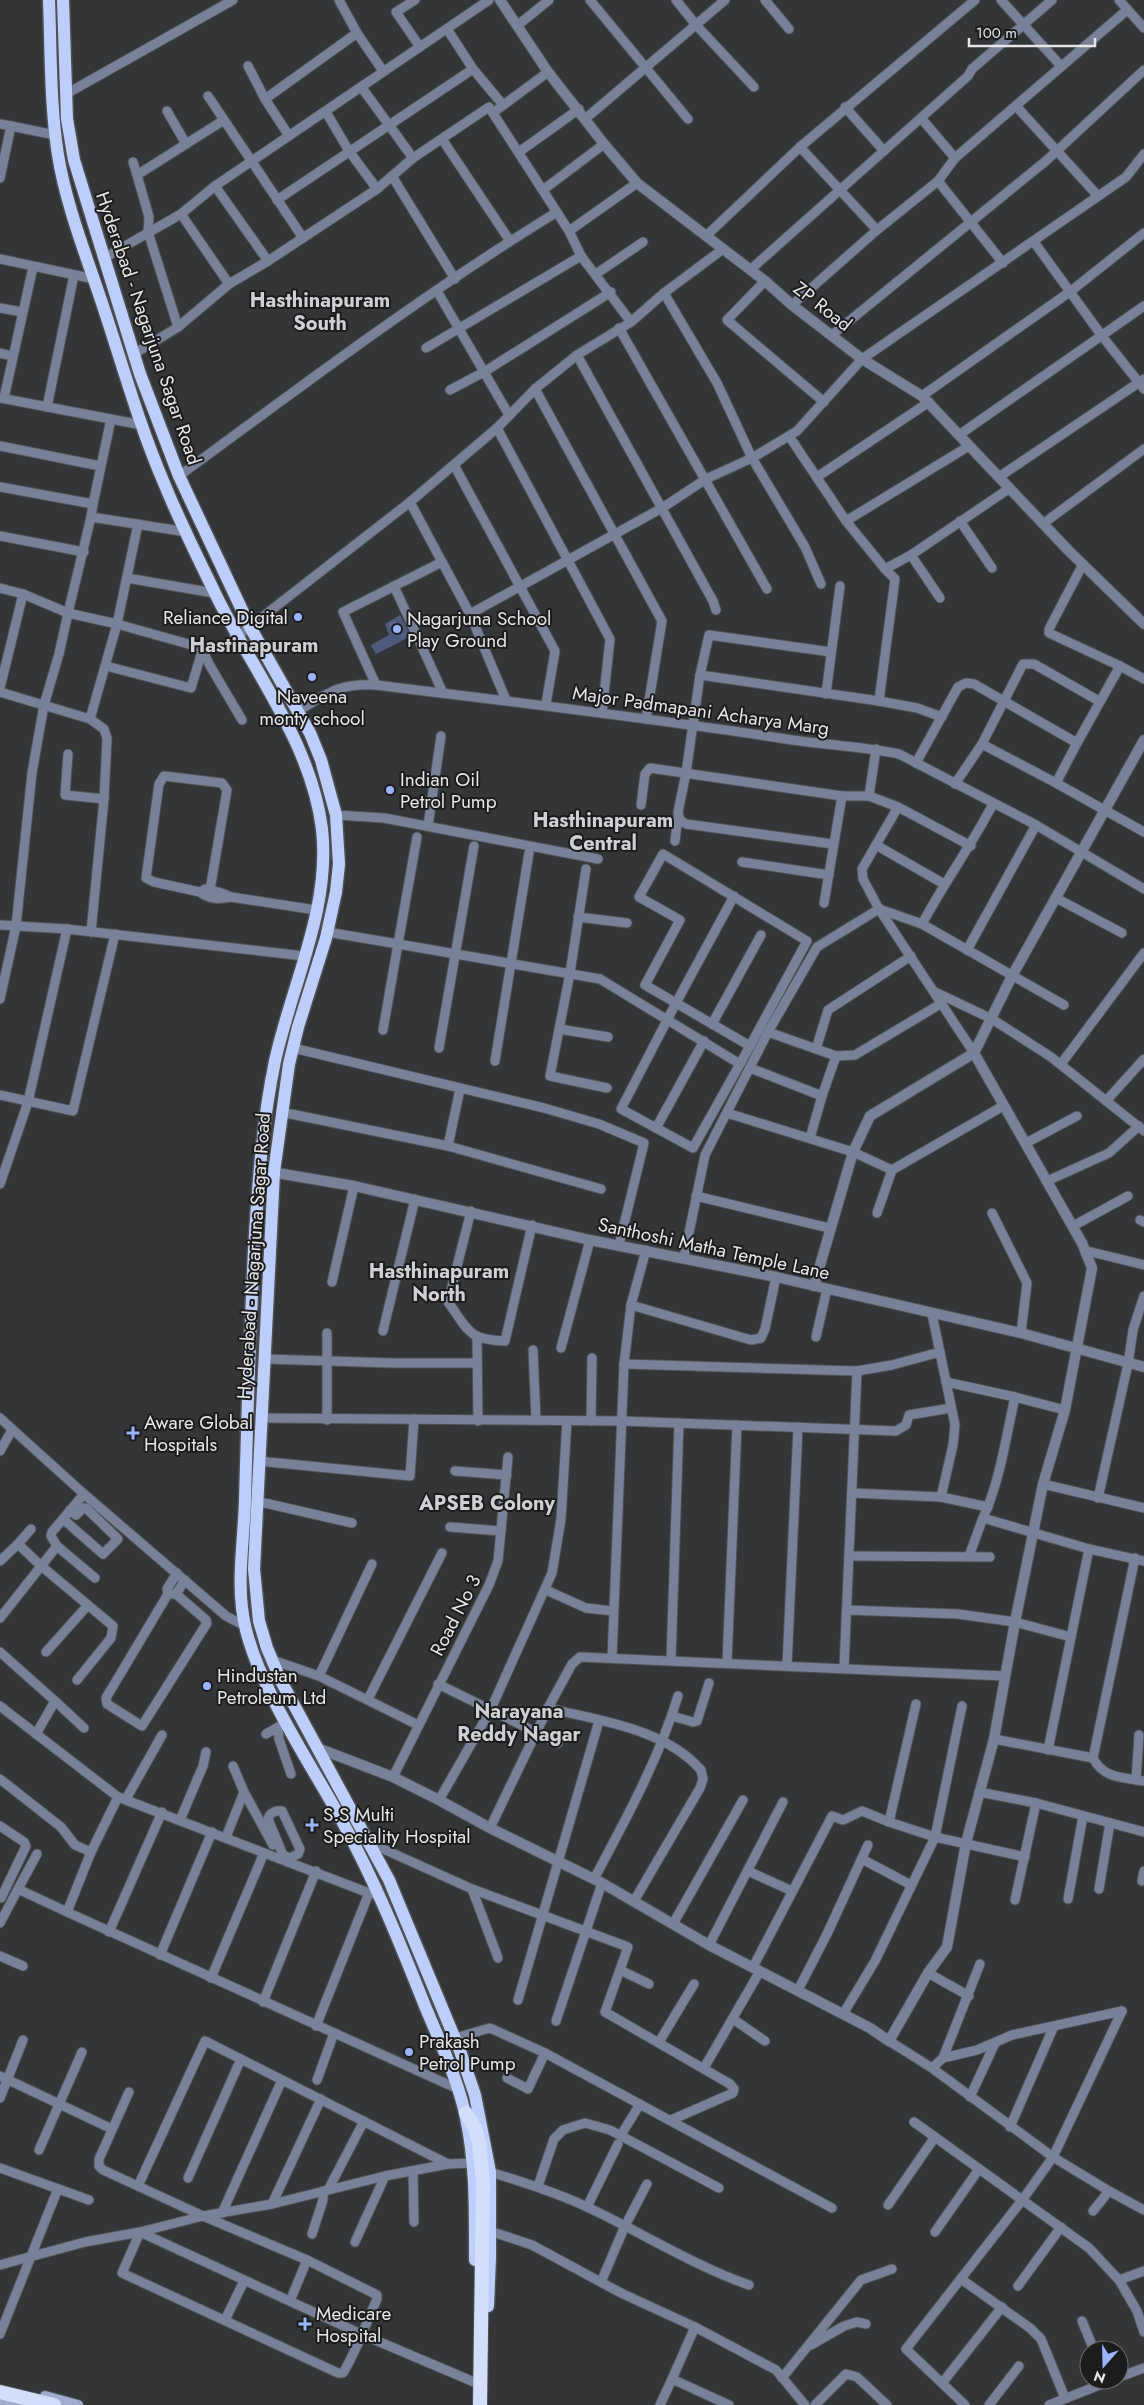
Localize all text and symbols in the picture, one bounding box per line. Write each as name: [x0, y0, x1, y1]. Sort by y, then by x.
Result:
scale bar: [969, 15, 1095, 47]
text: 100 m: [976, 22, 1017, 44]
street label: Hyderabad - Nagarjuna Sagar Road: [89, 188, 208, 468]
street label: ZP Road: [788, 275, 858, 338]
district label: Hasthinapuram South: [250, 286, 390, 338]
place label: Reliance Digital: [163, 604, 288, 631]
place label: Nagarjuna School Play Ground: [407, 605, 551, 654]
marker: Reliance Digital: [292, 611, 304, 623]
marker: Nagarjuna School Play Ground: [391, 623, 403, 635]
district label: Hastinapuram: [189, 631, 319, 660]
marker: Naveena monty school: [306, 671, 318, 683]
street label: Major Padmapani Acharya Marg: [571, 679, 831, 742]
place label: Naveena monty school: [259, 683, 365, 732]
place label: Indian Oil Petrol Pump: [400, 766, 497, 815]
marker: Indian Oil Petrol Pump: [384, 784, 396, 796]
district label: Hasthinapuram Central: [533, 806, 673, 858]
street label: Hyderabad - Nagarjuna Sagar Road: [230, 1112, 277, 1400]
street label: Santhoshi Matha Temple Lane: [596, 1211, 832, 1286]
district label: Hasthinapuram North: [369, 1257, 509, 1309]
place label: Aware Global Hospitals: [144, 1409, 253, 1458]
marker: Aware Global Hospitals: [126, 1426, 140, 1440]
district label: APSEB Colony: [418, 1489, 555, 1518]
street label: Road No 3: [423, 1570, 487, 1660]
place label: Hindustan Petroleum Ltd: [217, 1662, 326, 1711]
marker: Hindustan Petroleum Ltd: [201, 1680, 213, 1692]
district label: Narayana Reddy Nagar: [457, 1697, 581, 1749]
place label: S.S Multi Speciality Hospital: [323, 1801, 471, 1850]
marker: S.S Multi Speciality Hospital: [305, 1818, 319, 1832]
place label: Prakash Petrol Pump: [419, 2028, 516, 2077]
marker: Prakash Petrol Pump: [403, 2046, 415, 2058]
place label: Medicare Hospital: [316, 2300, 391, 2349]
marker: Medicare Hospital: [298, 2317, 312, 2331]
north arrow: [1079, 2340, 1129, 2390]
text: N: [1091, 2366, 1108, 2389]

